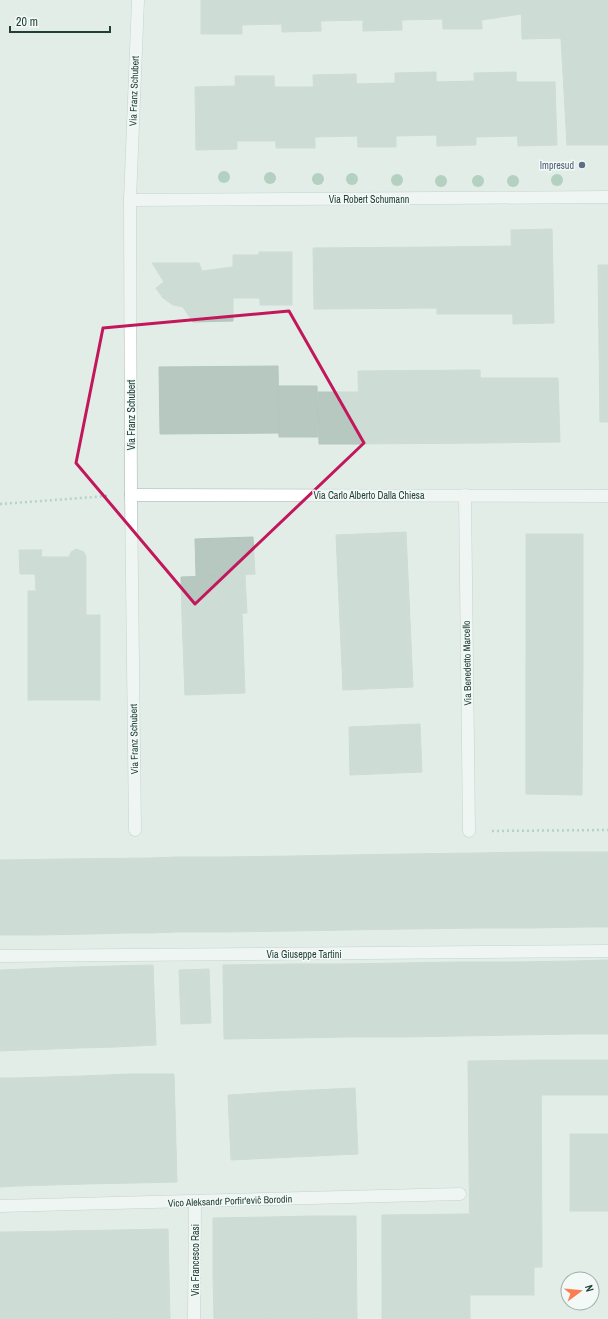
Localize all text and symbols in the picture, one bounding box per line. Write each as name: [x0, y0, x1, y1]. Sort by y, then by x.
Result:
scale bar: [10, 8, 110, 34]
text: 20 m: [16, 14, 38, 30]
street label: Via Franz Schubert: [126, 55, 142, 126]
place label: Impresud: [540, 159, 574, 172]
marker: Impresud: [577, 160, 587, 170]
street label: Via Robert Schumann: [329, 193, 409, 206]
street label: Via Franz Schubert: [125, 379, 138, 450]
street label: Via Carlo Alberto Dalla Chiesa: [313, 489, 425, 502]
street label: Via Benedetto Marcello: [460, 620, 474, 706]
street label: Via Franz Schubert: [127, 703, 141, 774]
street label: Via Giuseppe Tartini: [266, 948, 342, 961]
street label: Vico Aleksandr Porfir'evič Borodin: [168, 1192, 292, 1210]
street label: Via Francesco Rasi: [189, 1224, 202, 1296]
north arrow: [560, 1271, 600, 1311]
text: N: [582, 1283, 597, 1293]

